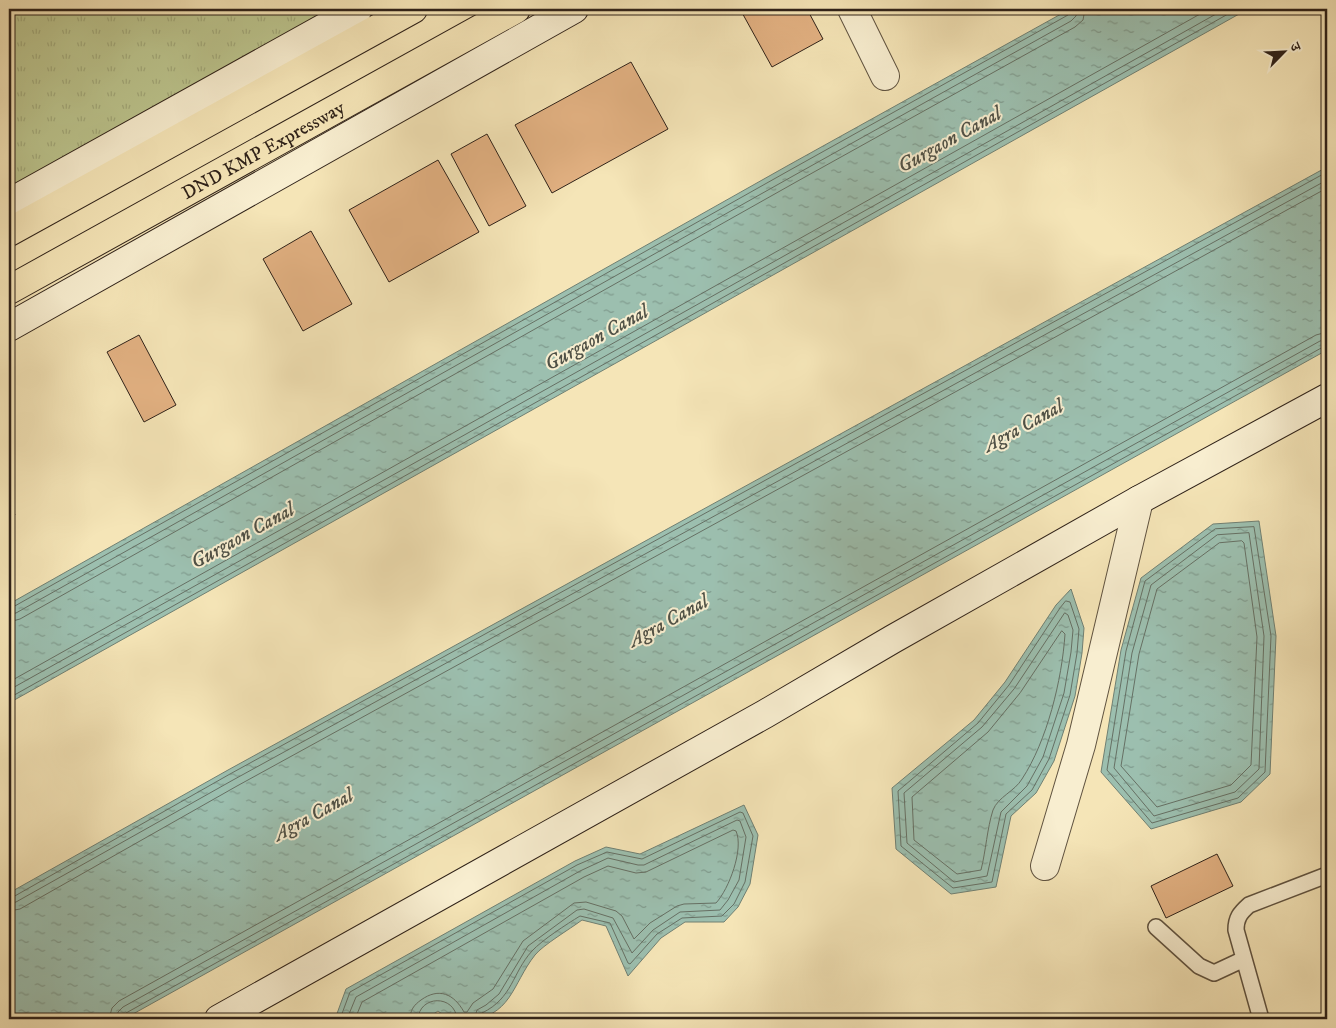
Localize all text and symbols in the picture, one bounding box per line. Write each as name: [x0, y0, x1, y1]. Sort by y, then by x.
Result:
north arrow: [1258, 28, 1308, 78]
text: उ: [1285, 39, 1305, 55]
street label: DND KMP Expressway: [178, 96, 350, 205]
water label: Gurgaon Canal: [893, 101, 1008, 179]
water label: Gurgaon Canal: [540, 299, 655, 377]
water label: Agra Canal: [978, 393, 1069, 459]
water label: Gurgaon Canal: [186, 497, 301, 575]
water label: Agra Canal: [623, 588, 714, 654]
water label: Agra Canal: [268, 782, 359, 848]

